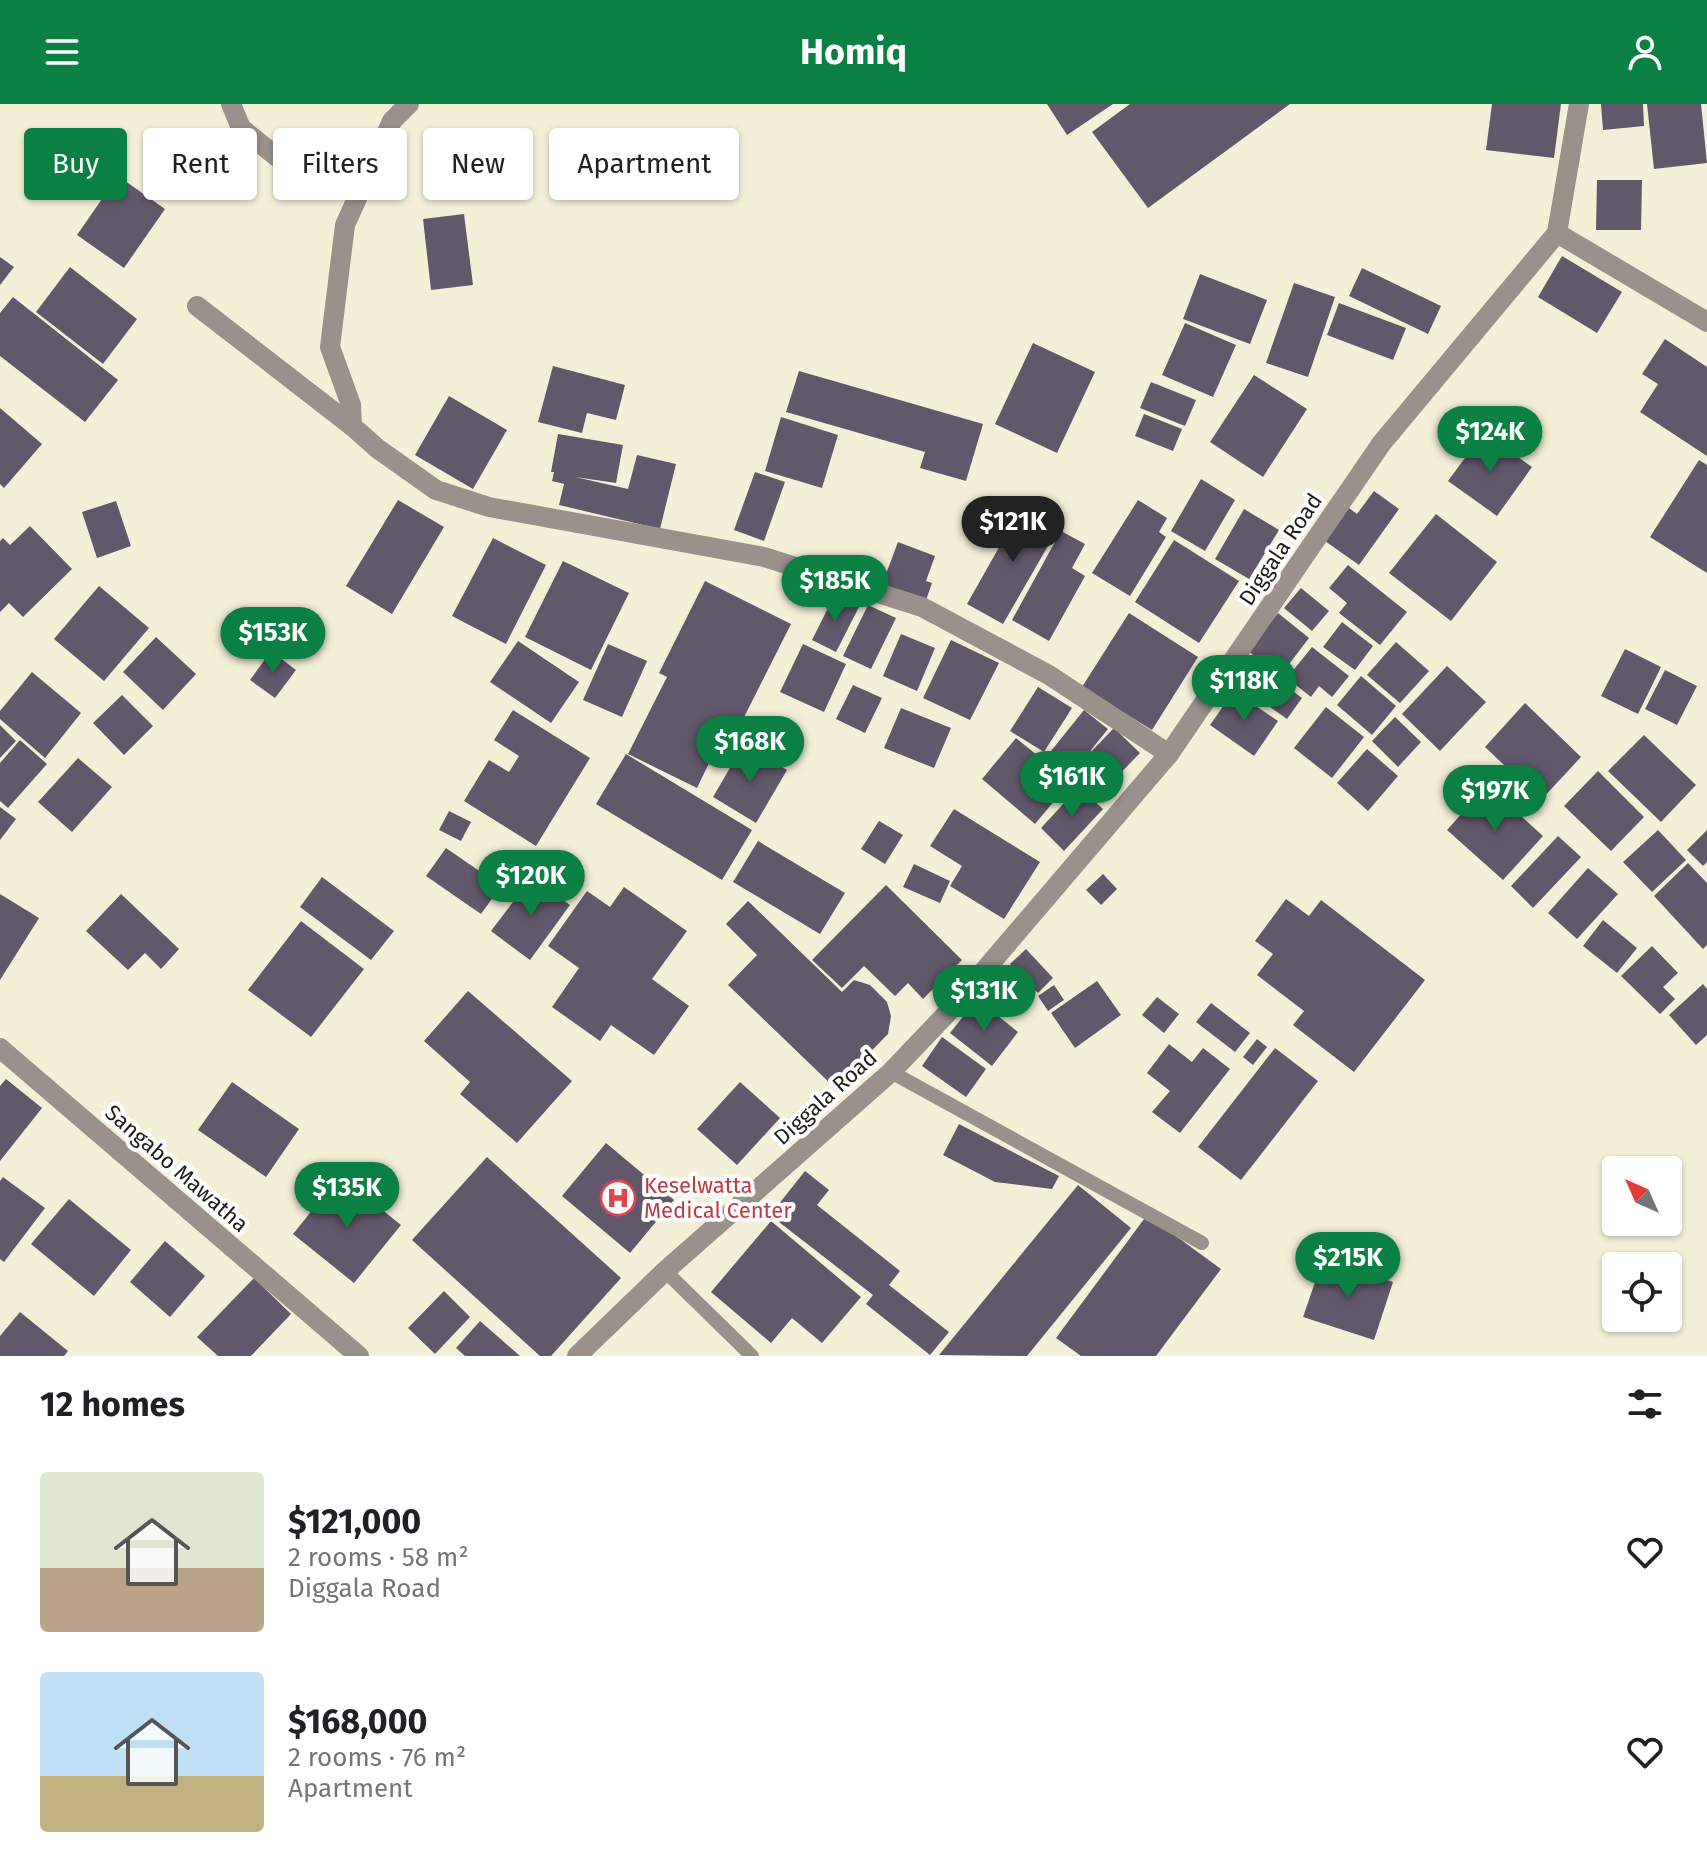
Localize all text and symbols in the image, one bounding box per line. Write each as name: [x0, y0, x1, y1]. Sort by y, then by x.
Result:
icon: menu: [40, 30, 84, 74]
text: Homiq: [800, 30, 907, 74]
icon: person: [1623, 30, 1667, 74]
chip: Buy: [24, 128, 127, 200]
chip: Rent: [143, 128, 257, 200]
chip: Filters: [273, 128, 407, 200]
chip: New: [423, 128, 533, 200]
chip: Apartment: [549, 128, 739, 200]
pin: $124K: [1434, 406, 1546, 474]
text: $124K: [1455, 416, 1525, 447]
street label: Diggala Road: [1233, 488, 1328, 610]
pin: $121K: [957, 496, 1069, 564]
text: $121K: [980, 506, 1046, 537]
pin: $185K: [779, 555, 891, 623]
text: $185K: [800, 565, 870, 596]
pin: $153K: [217, 607, 329, 675]
text: $153K: [238, 617, 308, 648]
pin: $118K: [1188, 655, 1300, 723]
text: $118K: [1210, 665, 1278, 696]
pin: $168K: [694, 716, 806, 784]
text: $168K: [714, 726, 786, 757]
pin: $161K: [1016, 751, 1128, 819]
text: $161K: [1038, 761, 1106, 792]
pin: $197K: [1439, 765, 1551, 833]
text: $197K: [1461, 775, 1529, 806]
pin: $120K: [475, 850, 587, 918]
text: $120K: [496, 860, 566, 891]
pin: $131K: [928, 965, 1040, 1033]
text: $131K: [951, 975, 1017, 1006]
street label: Diggala Road: [768, 1044, 882, 1151]
street label: Sangabo Mawatha: [100, 1099, 254, 1238]
north arrow: [1602, 1156, 1682, 1236]
map controls: [1602, 1156, 1682, 1332]
pin: $135K: [291, 1162, 403, 1230]
text: $135K: [312, 1172, 382, 1203]
place label: Keselwatta Medical Center: [644, 1172, 792, 1224]
hospital icon: Keselwatta Medical Center: [599, 1179, 637, 1217]
pin: $215K: [1292, 1232, 1404, 1300]
text: $215K: [1313, 1242, 1383, 1273]
button: locate: [1602, 1252, 1682, 1332]
icon: filters: [1623, 1382, 1667, 1426]
text: 12 homes: [40, 1384, 185, 1425]
text: $121,000: [288, 1501, 421, 1542]
icon: home: [104, 1504, 200, 1600]
icon: heart: [1623, 1530, 1667, 1574]
text: 2 rooms · 58 m²: [288, 1542, 469, 1573]
text: Diggala Road: [288, 1573, 441, 1604]
text: $168,000: [288, 1701, 428, 1742]
icon: home: [104, 1704, 200, 1800]
icon: heart: [1623, 1730, 1667, 1774]
text: 2 rooms · 76 m²: [288, 1742, 466, 1773]
text: Apartment: [288, 1773, 413, 1804]

